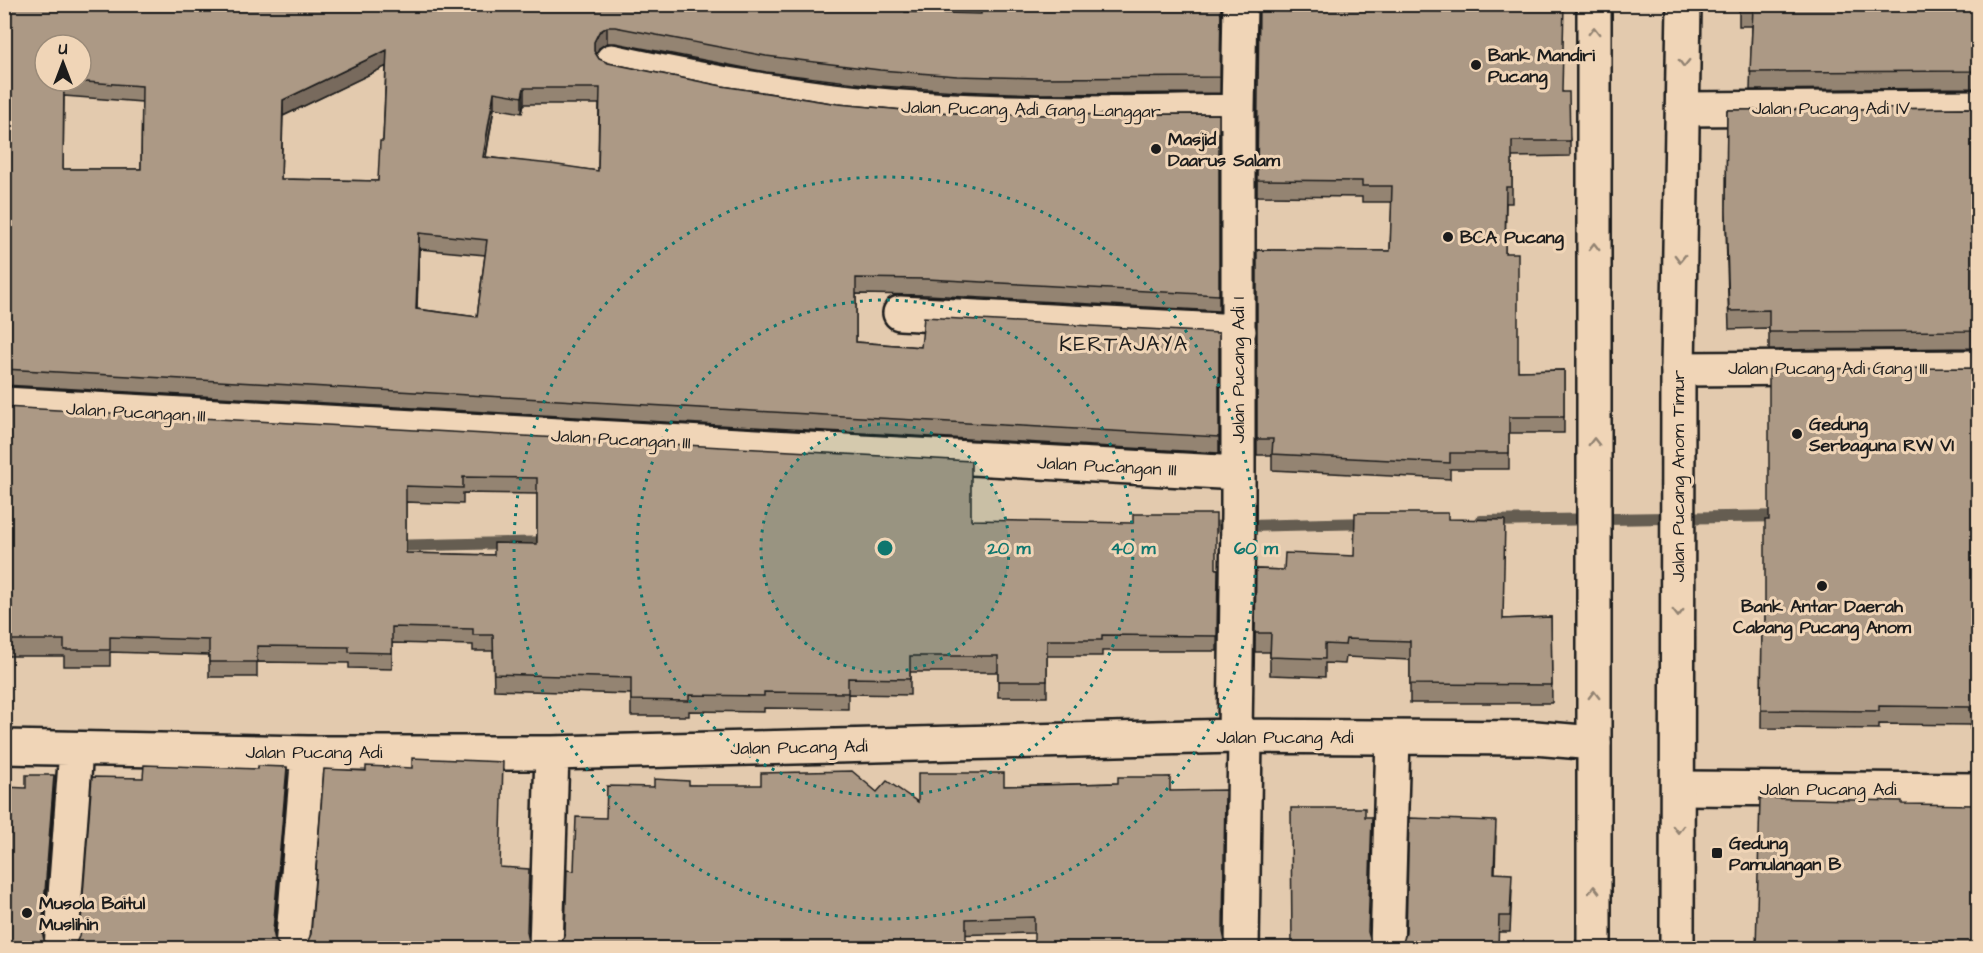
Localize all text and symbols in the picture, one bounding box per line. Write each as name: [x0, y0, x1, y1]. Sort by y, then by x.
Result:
one-way arrow: [1588, 26, 1600, 35]
north arrow: [33, 33, 93, 93]
text: U: [59, 38, 68, 60]
place label: Bank Mandiri Pucang: [1488, 43, 1595, 90]
marker: Bank Mandiri Pucang: [1469, 58, 1483, 72]
one-way arrow: [1678, 58, 1690, 67]
street label: Jalan Pucang Adi Gang Langgar: [901, 95, 1161, 125]
street label: Jalan Pucang Adi IV: [1752, 96, 1910, 122]
place label: Masjid Daarus Salam: [1168, 127, 1281, 173]
marker: Masjid Daarus Salam: [1149, 142, 1163, 156]
place label: BCA Pucang: [1460, 225, 1564, 251]
marker: BCA Pucang: [1441, 230, 1455, 244]
one-way arrow: [1588, 242, 1600, 251]
one-way arrow: [1674, 253, 1687, 262]
street label: Jalan Pucang Adi I: [1226, 297, 1252, 443]
district label: KERTAJAYA: [1059, 330, 1189, 359]
street label: Jalan Pucang Adi Gang III: [1728, 356, 1928, 382]
street label: Jalan Pucang Anom Timur: [1666, 370, 1692, 582]
street label: Jalan Pucangan III: [65, 396, 206, 430]
place label: Gedung Serbaguna RW VI: [1808, 412, 1955, 459]
street label: Jalan Pucangan III: [550, 423, 691, 457]
marker: Gedung Serbaguna RW VI: [1790, 427, 1804, 441]
one-way arrow: [1588, 437, 1600, 446]
street label: Jalan Pucangan III: [1036, 450, 1177, 484]
text: 20 m: [987, 536, 1031, 561]
text: 40 m: [1111, 536, 1156, 561]
text: 60 m: [1234, 536, 1279, 561]
centre of rings: [875, 538, 895, 558]
marker: Bank Antar Daerah Cabang Pucang Anom: [1815, 579, 1829, 593]
place label: Bank Antar Daerah Cabang Pucang Anom: [1733, 594, 1912, 641]
one-way arrow: [1672, 608, 1684, 617]
one-way arrow: [1588, 691, 1600, 700]
street label: Jalan Pucang Adi: [1216, 725, 1354, 751]
street label: Jalan Pucang Adi: [730, 734, 868, 762]
street label: Jalan Pucang Adi: [245, 740, 383, 766]
street label: Jalan Pucang Adi: [1759, 777, 1897, 803]
one-way arrow: [1672, 824, 1684, 833]
place label: Gedung Pamulangan B: [1729, 831, 1841, 878]
marker: Gedung Pamulangan B: [1710, 846, 1724, 860]
one-way arrow: [1588, 885, 1600, 894]
place label: Musola Baitul Muslihin: [39, 891, 145, 937]
marker: Musola Baitul Muslihin: [20, 906, 34, 920]

